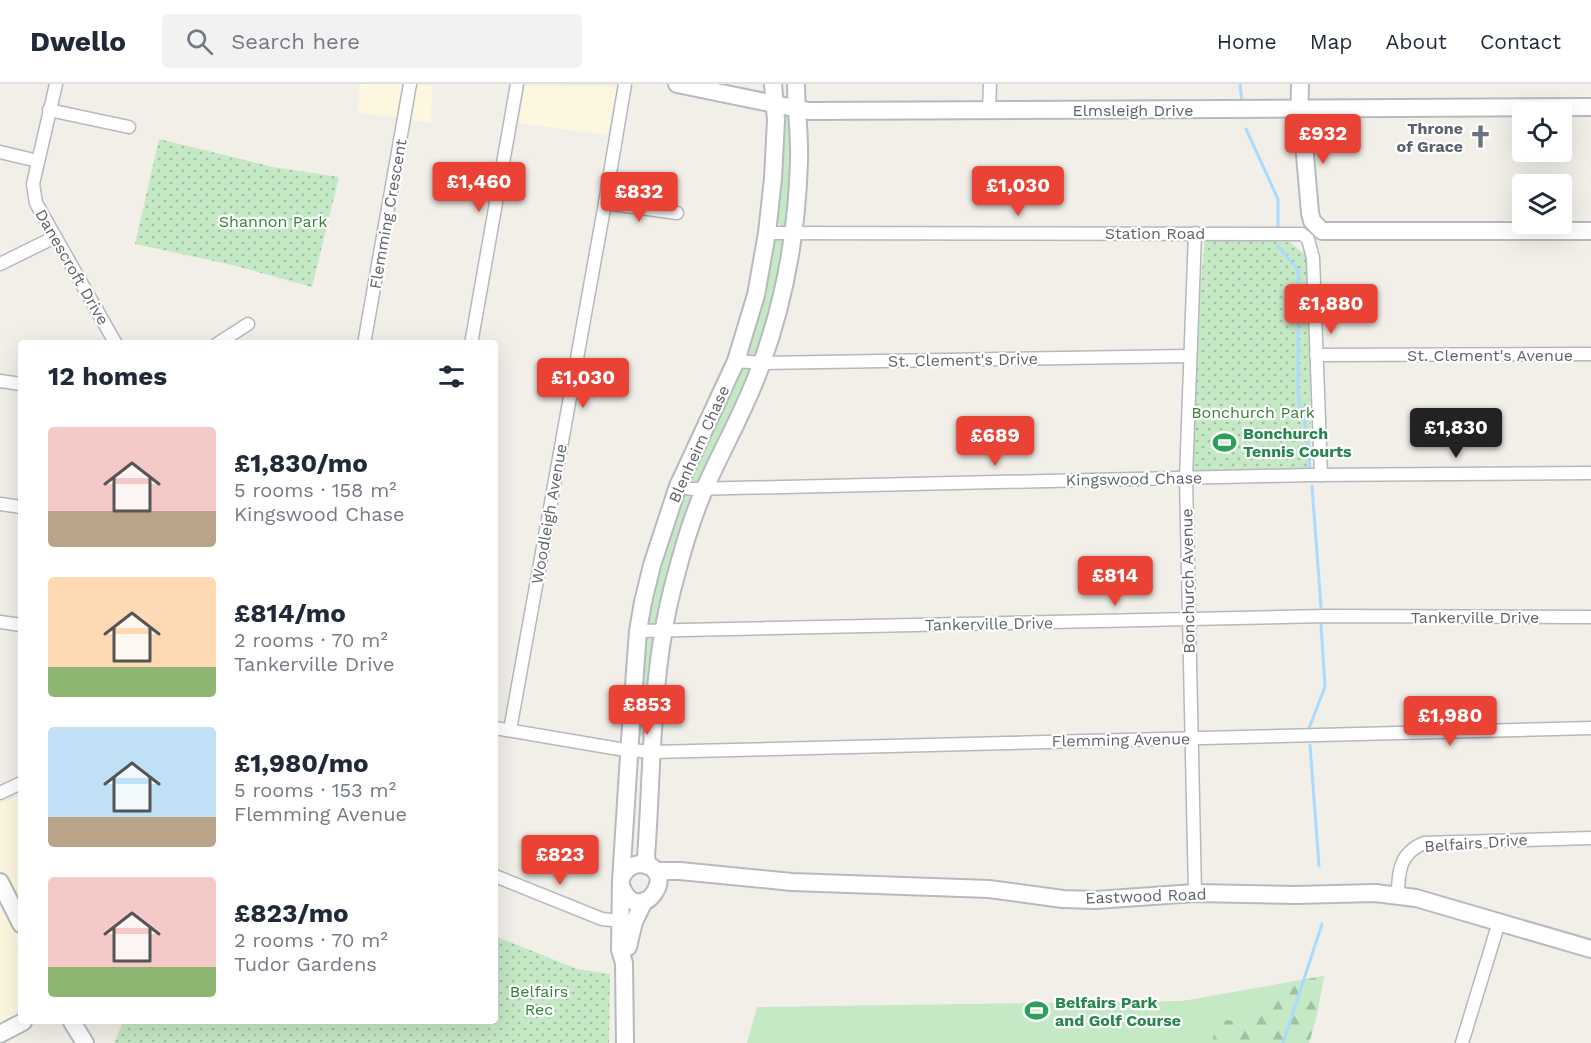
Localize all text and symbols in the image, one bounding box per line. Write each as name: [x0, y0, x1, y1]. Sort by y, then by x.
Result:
search box: [162, 14, 582, 68]
text: Dwello: [30, 25, 126, 58]
icon: search: [183, 25, 216, 58]
text: Search here: [231, 29, 360, 54]
text: Home: [1217, 29, 1277, 54]
text: Map: [1310, 29, 1353, 54]
text: About: [1386, 29, 1447, 54]
text: Contact: [1480, 29, 1561, 54]
street label: Elmsleigh Drive: [1073, 101, 1193, 120]
map controls: [1512, 102, 1572, 234]
button: locate: [1512, 102, 1572, 162]
pin: £932: [1287, 114, 1359, 165]
place label: Throne of Grace: [1397, 119, 1463, 156]
text: £932: [1299, 121, 1347, 145]
church icon: Throne of Grace: [1468, 124, 1494, 150]
street label: Flemming Crescent: [365, 137, 411, 291]
pin: £1,460: [430, 162, 528, 213]
pin: £1,030: [969, 166, 1067, 217]
text: £1,460: [447, 169, 511, 193]
pin: £832: [603, 172, 675, 223]
text: £1,030: [986, 173, 1050, 197]
button: layers: [1512, 174, 1572, 234]
text: £832: [615, 179, 663, 203]
street label: Danescroft Drive: [31, 206, 113, 328]
park label: Shannon Park: [219, 212, 327, 231]
street label: Station Road: [1105, 224, 1205, 243]
pin: £1,880: [1282, 284, 1380, 335]
text: £1,880: [1299, 291, 1363, 315]
street label: St. Clement's Avenue: [1407, 346, 1573, 365]
street label: St. Clement's Drive: [888, 349, 1038, 371]
pin: £1,030: [534, 358, 632, 409]
icon: filters: [435, 360, 468, 393]
text: 12 homes: [48, 361, 167, 391]
text: £1,030: [551, 365, 615, 389]
street label: Blenheim Chase: [665, 382, 733, 506]
park label: Bonchurch Park: [1191, 403, 1315, 422]
pin: £1,830: [1407, 408, 1505, 459]
text: £1,830: [1424, 415, 1488, 439]
pin: £689: [959, 416, 1031, 467]
text: £689: [970, 423, 1020, 447]
place label: Bonchurch Tennis Courts: [1243, 424, 1352, 461]
sports icon: Bonchurch Tennis Courts: [1212, 429, 1238, 455]
street label: Woodleigh Avenue: [527, 442, 571, 586]
text: £1,830/mo: [234, 448, 368, 478]
icon: home: [96, 451, 168, 523]
street label: Kingswood Chase: [1066, 468, 1202, 490]
text: 5 rooms · 158 m²: [234, 478, 397, 502]
text: Kingswood Chase: [234, 502, 405, 526]
street label: Bonchurch Avenue: [1177, 508, 1199, 654]
pin: £814: [1079, 556, 1151, 607]
text: £814: [1092, 563, 1138, 587]
text: £814/mo: [234, 598, 346, 628]
icon: home: [96, 601, 168, 673]
street label: Tankerville Drive: [1411, 608, 1539, 627]
street label: Tankerville Drive: [925, 613, 1053, 635]
text: 2 rooms · 70 m²: [234, 628, 388, 652]
text: Tankerville Drive: [234, 652, 395, 676]
pin: £853: [611, 685, 683, 736]
text: £853: [623, 692, 671, 716]
pin: £1,980: [1401, 696, 1499, 747]
text: £1,980: [1418, 703, 1482, 727]
street label: Flemming Avenue: [1052, 729, 1190, 751]
text: £1,980/mo: [234, 748, 369, 778]
icon: home: [96, 751, 168, 823]
text: 5 rooms · 153 m²: [234, 778, 396, 802]
text: Flemming Avenue: [234, 802, 407, 826]
street label: Belfairs Drive: [1424, 830, 1528, 856]
pin: £823: [524, 835, 596, 886]
text: £823: [536, 842, 584, 866]
street label: Eastwood Road: [1085, 884, 1207, 908]
text: £823/mo: [234, 898, 349, 928]
icon: home: [96, 901, 168, 973]
text: 2 rooms · 70 m²: [234, 928, 388, 952]
text: Tudor Gardens: [234, 952, 377, 976]
park label: Belfairs Rec: [510, 982, 568, 1019]
place label: Belfairs Park and Golf Course: [1055, 993, 1181, 1030]
sports icon: Belfairs Park and Golf Course: [1024, 998, 1050, 1024]

